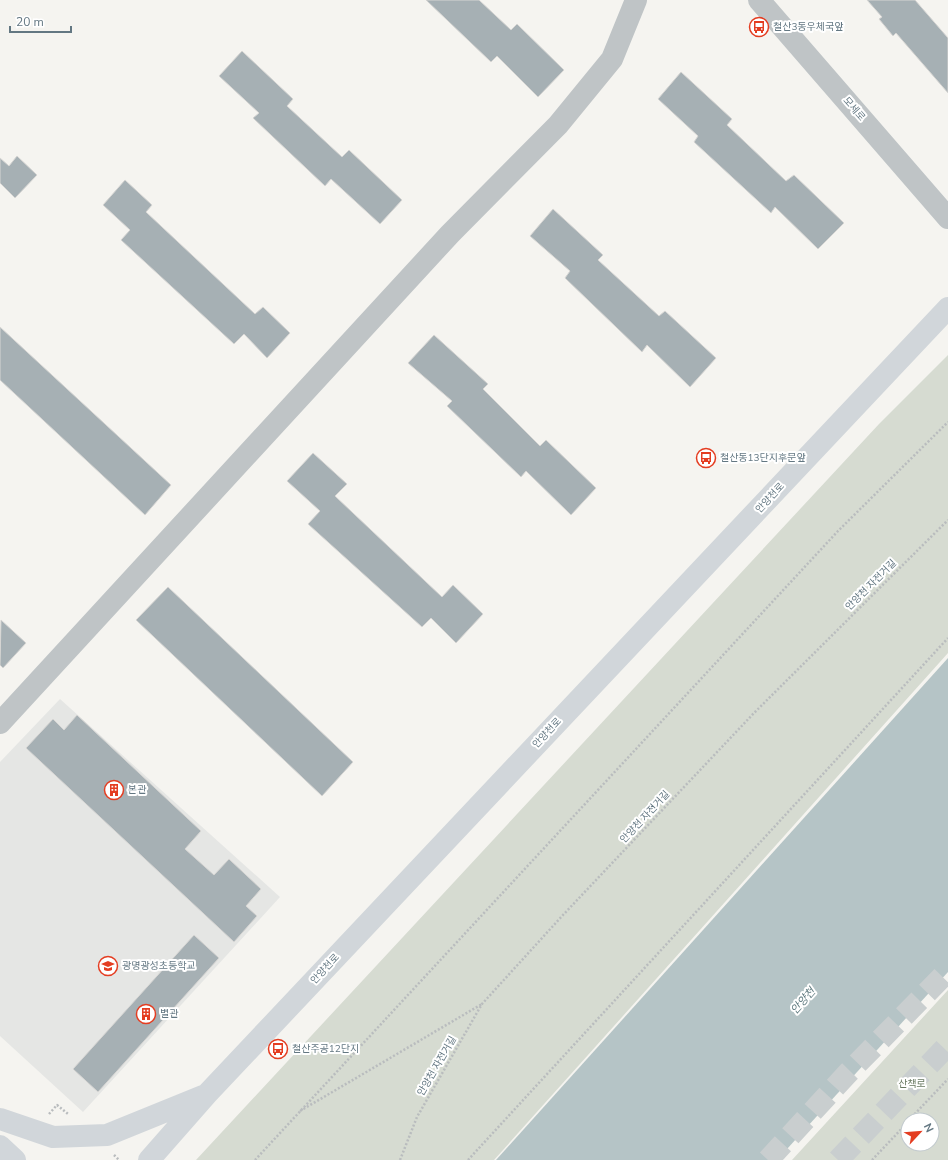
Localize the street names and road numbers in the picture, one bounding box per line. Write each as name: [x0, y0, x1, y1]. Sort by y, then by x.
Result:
street label: 모세로: [840, 94, 868, 124]
street label: 안양천로: [752, 480, 788, 516]
street label: 안양천 자전거길: [842, 556, 900, 614]
street label: 안양천로: [529, 715, 565, 751]
street label: 안양천 자전거길: [617, 788, 673, 846]
street label: 안양천로: [307, 951, 343, 987]
street label: 안양천 자전거길: [414, 1033, 460, 1099]

